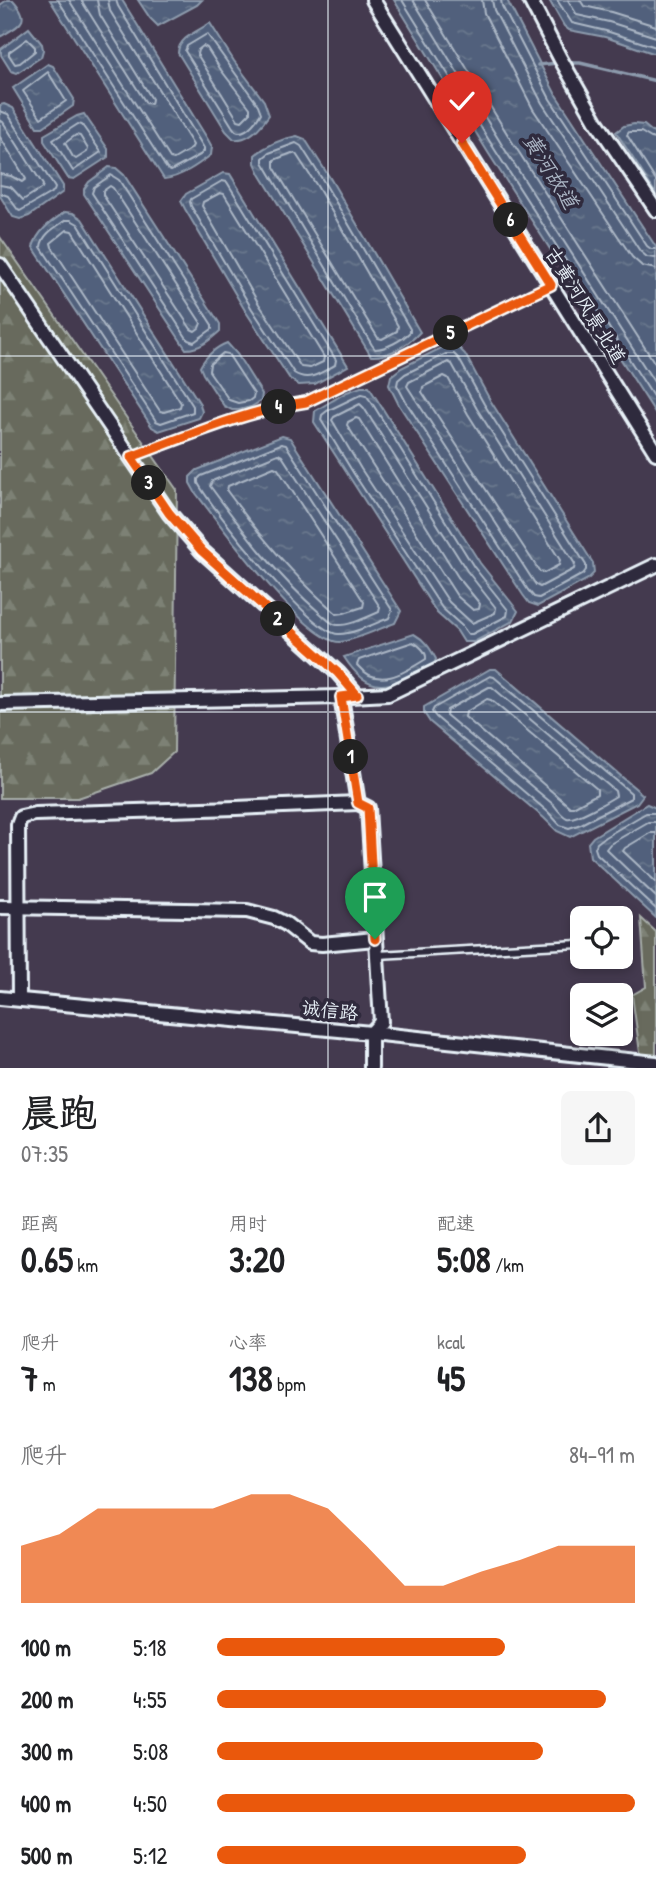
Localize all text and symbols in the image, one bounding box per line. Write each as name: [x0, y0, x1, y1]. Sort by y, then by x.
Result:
pin: [432, 71, 492, 143]
icon: check: [443, 82, 481, 120]
water label: 黄河故道: [516, 128, 587, 216]
pin: 6: [494, 202, 528, 238]
text: 6: [507, 206, 514, 232]
street label: 古黄河风景北道: [540, 242, 632, 368]
pin: 5: [434, 316, 468, 350]
text: 5: [446, 319, 455, 345]
pin: 4: [262, 390, 296, 424]
text: 4: [275, 393, 282, 419]
pin: 3: [132, 466, 166, 500]
text: 3: [144, 469, 153, 495]
pin: 2: [260, 602, 296, 636]
text: 2: [273, 605, 282, 631]
pin: 1: [334, 740, 368, 774]
text: 1: [347, 743, 354, 769]
pin: [345, 867, 405, 939]
icon: arrive: [356, 878, 394, 916]
map controls: [570, 906, 633, 1046]
button: locate: [570, 906, 633, 969]
button: layers: [570, 983, 633, 1046]
street label: 诚信路: [300, 994, 360, 1026]
text: 晨跑: [21, 1086, 97, 1138]
button: share: [561, 1091, 635, 1165]
text: 07:35: [21, 1138, 68, 1169]
text: 距离: [21, 1210, 59, 1236]
text: 用时: [229, 1210, 267, 1236]
text: 配速: [437, 1210, 475, 1236]
text: 0.65: [21, 1236, 73, 1283]
text: 3:20: [229, 1236, 285, 1283]
text: 5:08: [437, 1236, 491, 1283]
text: km: [73, 1252, 98, 1278]
text: /km: [491, 1252, 524, 1278]
text: 爬升: [21, 1329, 59, 1355]
text: 心率: [229, 1329, 267, 1355]
text: kcal: [437, 1329, 465, 1355]
text: 7: [21, 1355, 38, 1402]
text: 138: [229, 1355, 273, 1402]
text: 45: [437, 1355, 465, 1402]
text: m: [38, 1371, 56, 1397]
text: bpm: [273, 1371, 306, 1397]
text: 爬升: [21, 1439, 67, 1470]
text: 84–91 m: [569, 1439, 635, 1470]
text: 100 m: [21, 1632, 71, 1663]
text: 5:18: [133, 1632, 166, 1663]
text: 200 m: [21, 1684, 73, 1715]
text: 4:55: [133, 1684, 166, 1715]
text: 300 m: [21, 1736, 73, 1767]
text: 5:08: [133, 1736, 168, 1767]
text: 400 m: [21, 1788, 71, 1819]
text: 4:50: [133, 1788, 167, 1819]
text: 500 m: [21, 1840, 72, 1871]
text: 5:12: [133, 1840, 167, 1871]

